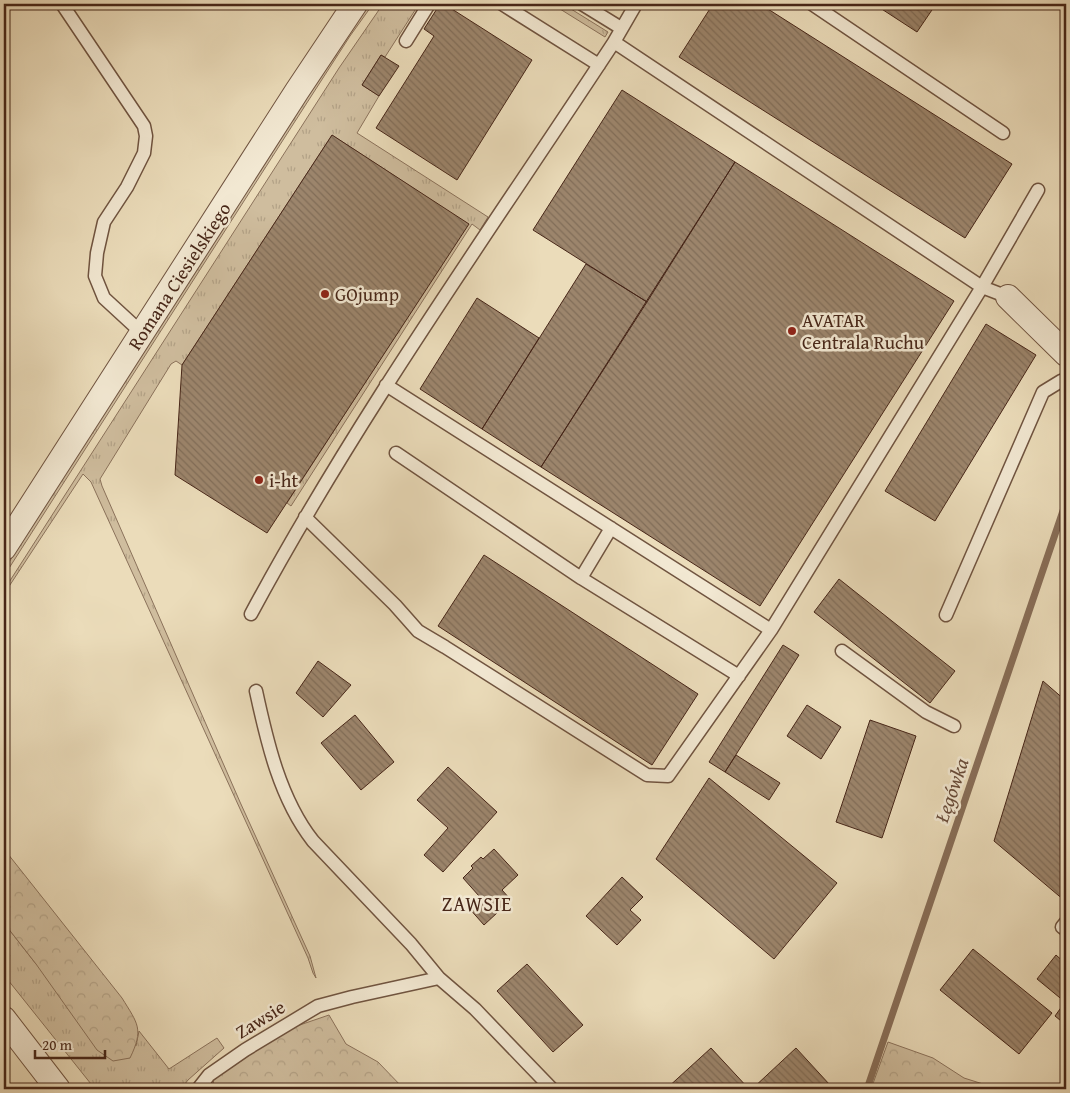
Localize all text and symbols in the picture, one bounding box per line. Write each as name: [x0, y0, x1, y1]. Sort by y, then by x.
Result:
street label: Romana Ciesielskiego: [121, 197, 237, 355]
place label: GOjump: [335, 280, 399, 308]
marker: GOjump: [319, 288, 331, 300]
place label: AVATAR Centrala Ruchu: [802, 306, 925, 356]
marker: AVATAR Centrala Ruchu: [786, 325, 798, 337]
place label: i-ht: [269, 466, 299, 494]
marker: i-ht: [253, 474, 265, 486]
water label: Łęgówka: [926, 753, 976, 827]
district label: ZAWSIE: [442, 889, 512, 918]
street label: Zawsie: [230, 993, 290, 1045]
scale bar: [35, 1028, 105, 1060]
text: 20 m: [42, 1034, 73, 1055]

